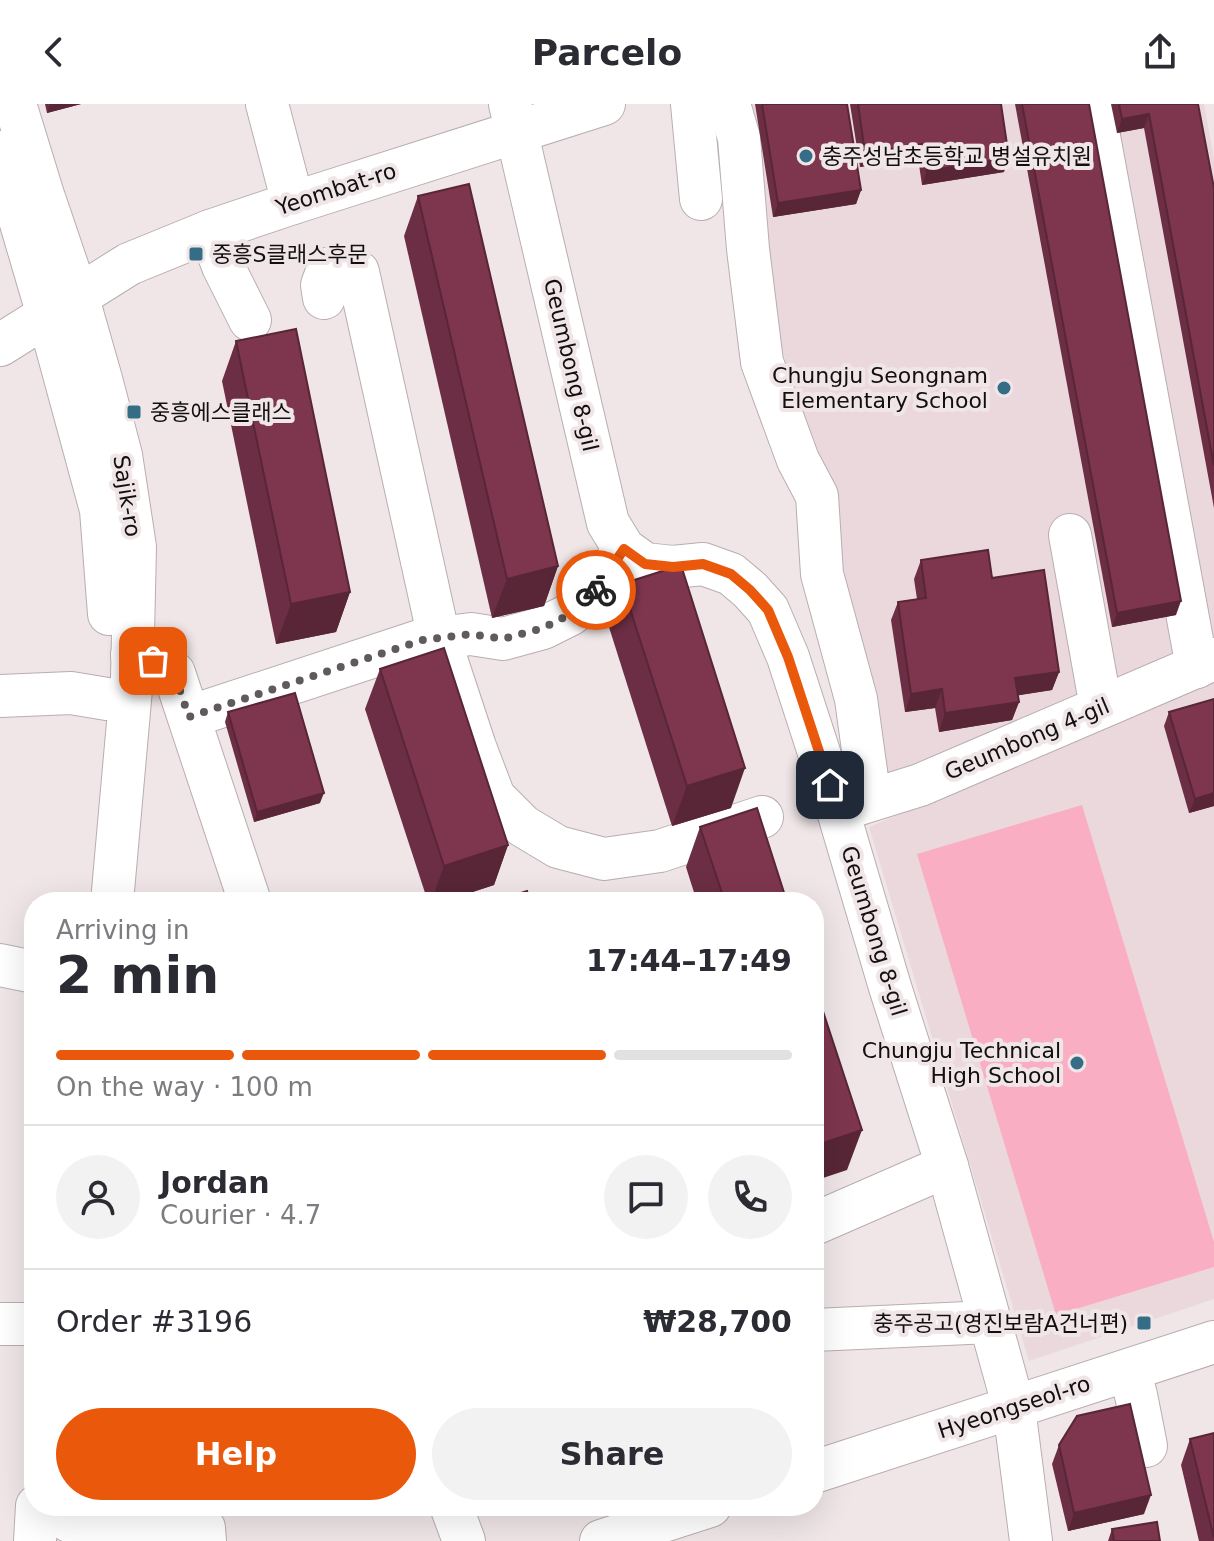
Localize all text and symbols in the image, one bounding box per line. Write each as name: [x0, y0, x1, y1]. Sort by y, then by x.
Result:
icon: back: [32, 30, 76, 74]
icon: share: [1138, 30, 1182, 74]
text: Parcelo: [532, 32, 682, 73]
place label: 충주성남초등학교 병설유치원: [822, 144, 1092, 169]
marker: 충주성남초등학교 병설유치원: [797, 147, 815, 165]
street label: Yeombat-ro: [272, 158, 399, 221]
place label: 중흥S클래스후문: [212, 242, 368, 267]
marker: 중흥S클래스후문: [187, 245, 205, 263]
street label: Geumbong 8-gil: [539, 276, 603, 454]
place label: Chungju Seongnam Elementary School: [772, 363, 988, 413]
marker: Chungju Seongnam Elementary School: [995, 379, 1013, 397]
place label: 중흥에스클래스: [150, 400, 292, 425]
marker: 중흥에스클래스: [125, 403, 143, 421]
street label: Sajik-ro: [108, 453, 146, 539]
courier: [556, 550, 636, 630]
icon: bike: [574, 568, 618, 612]
pin: [119, 627, 187, 695]
icon: bag: [131, 639, 175, 683]
street label: Geumbong 4-gil: [941, 693, 1113, 785]
pin: [796, 751, 864, 819]
icon: home: [808, 763, 852, 807]
street label: Geumbong 8-gil: [836, 843, 912, 1019]
text: Arriving in: [56, 915, 190, 945]
text: 17:44–17:49: [586, 943, 792, 978]
text: 2 min: [56, 945, 219, 1005]
place label: Chungju Technical High School: [862, 1038, 1061, 1088]
marker: Chungju Technical High School: [1068, 1054, 1086, 1072]
text: On the way · 100 m: [56, 1072, 313, 1102]
button: person: [56, 1155, 140, 1239]
button: chat: [604, 1155, 688, 1239]
button: phone: [708, 1155, 792, 1239]
text: Jordan: [160, 1165, 270, 1200]
text: Courier · 4.7: [160, 1200, 321, 1230]
text: Order #3196: [56, 1304, 252, 1339]
text: ₩28,700: [643, 1304, 792, 1339]
place label: 충주공고(영진보람A건너편): [873, 1311, 1128, 1336]
marker: 충주공고(영진보람A건너편): [1135, 1314, 1153, 1332]
street label: Hyeongseol-ro: [935, 1371, 1093, 1443]
button: Help: [56, 1408, 416, 1500]
button: Share: [432, 1408, 792, 1500]

